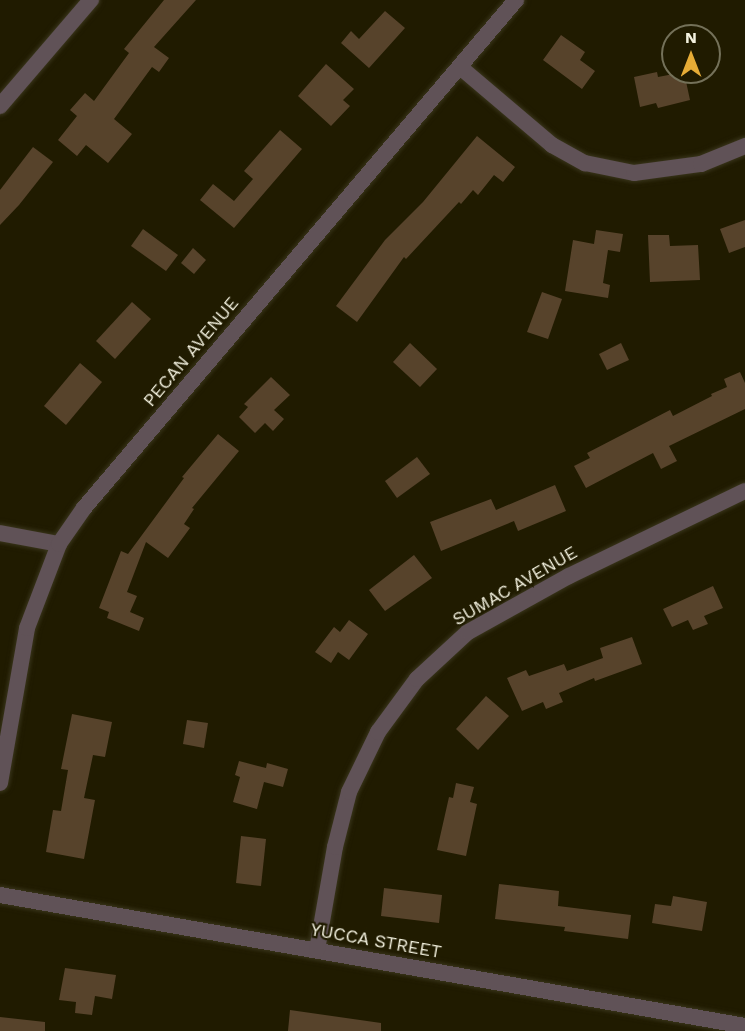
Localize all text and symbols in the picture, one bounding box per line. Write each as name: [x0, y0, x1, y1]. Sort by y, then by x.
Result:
north arrow: [661, 24, 721, 84]
text: N: [685, 28, 697, 47]
street label: PECAN AVENUE: [139, 293, 243, 411]
street label: SUMAC AVENUE: [449, 541, 581, 631]
street label: YUCCA STREET: [308, 919, 444, 963]

